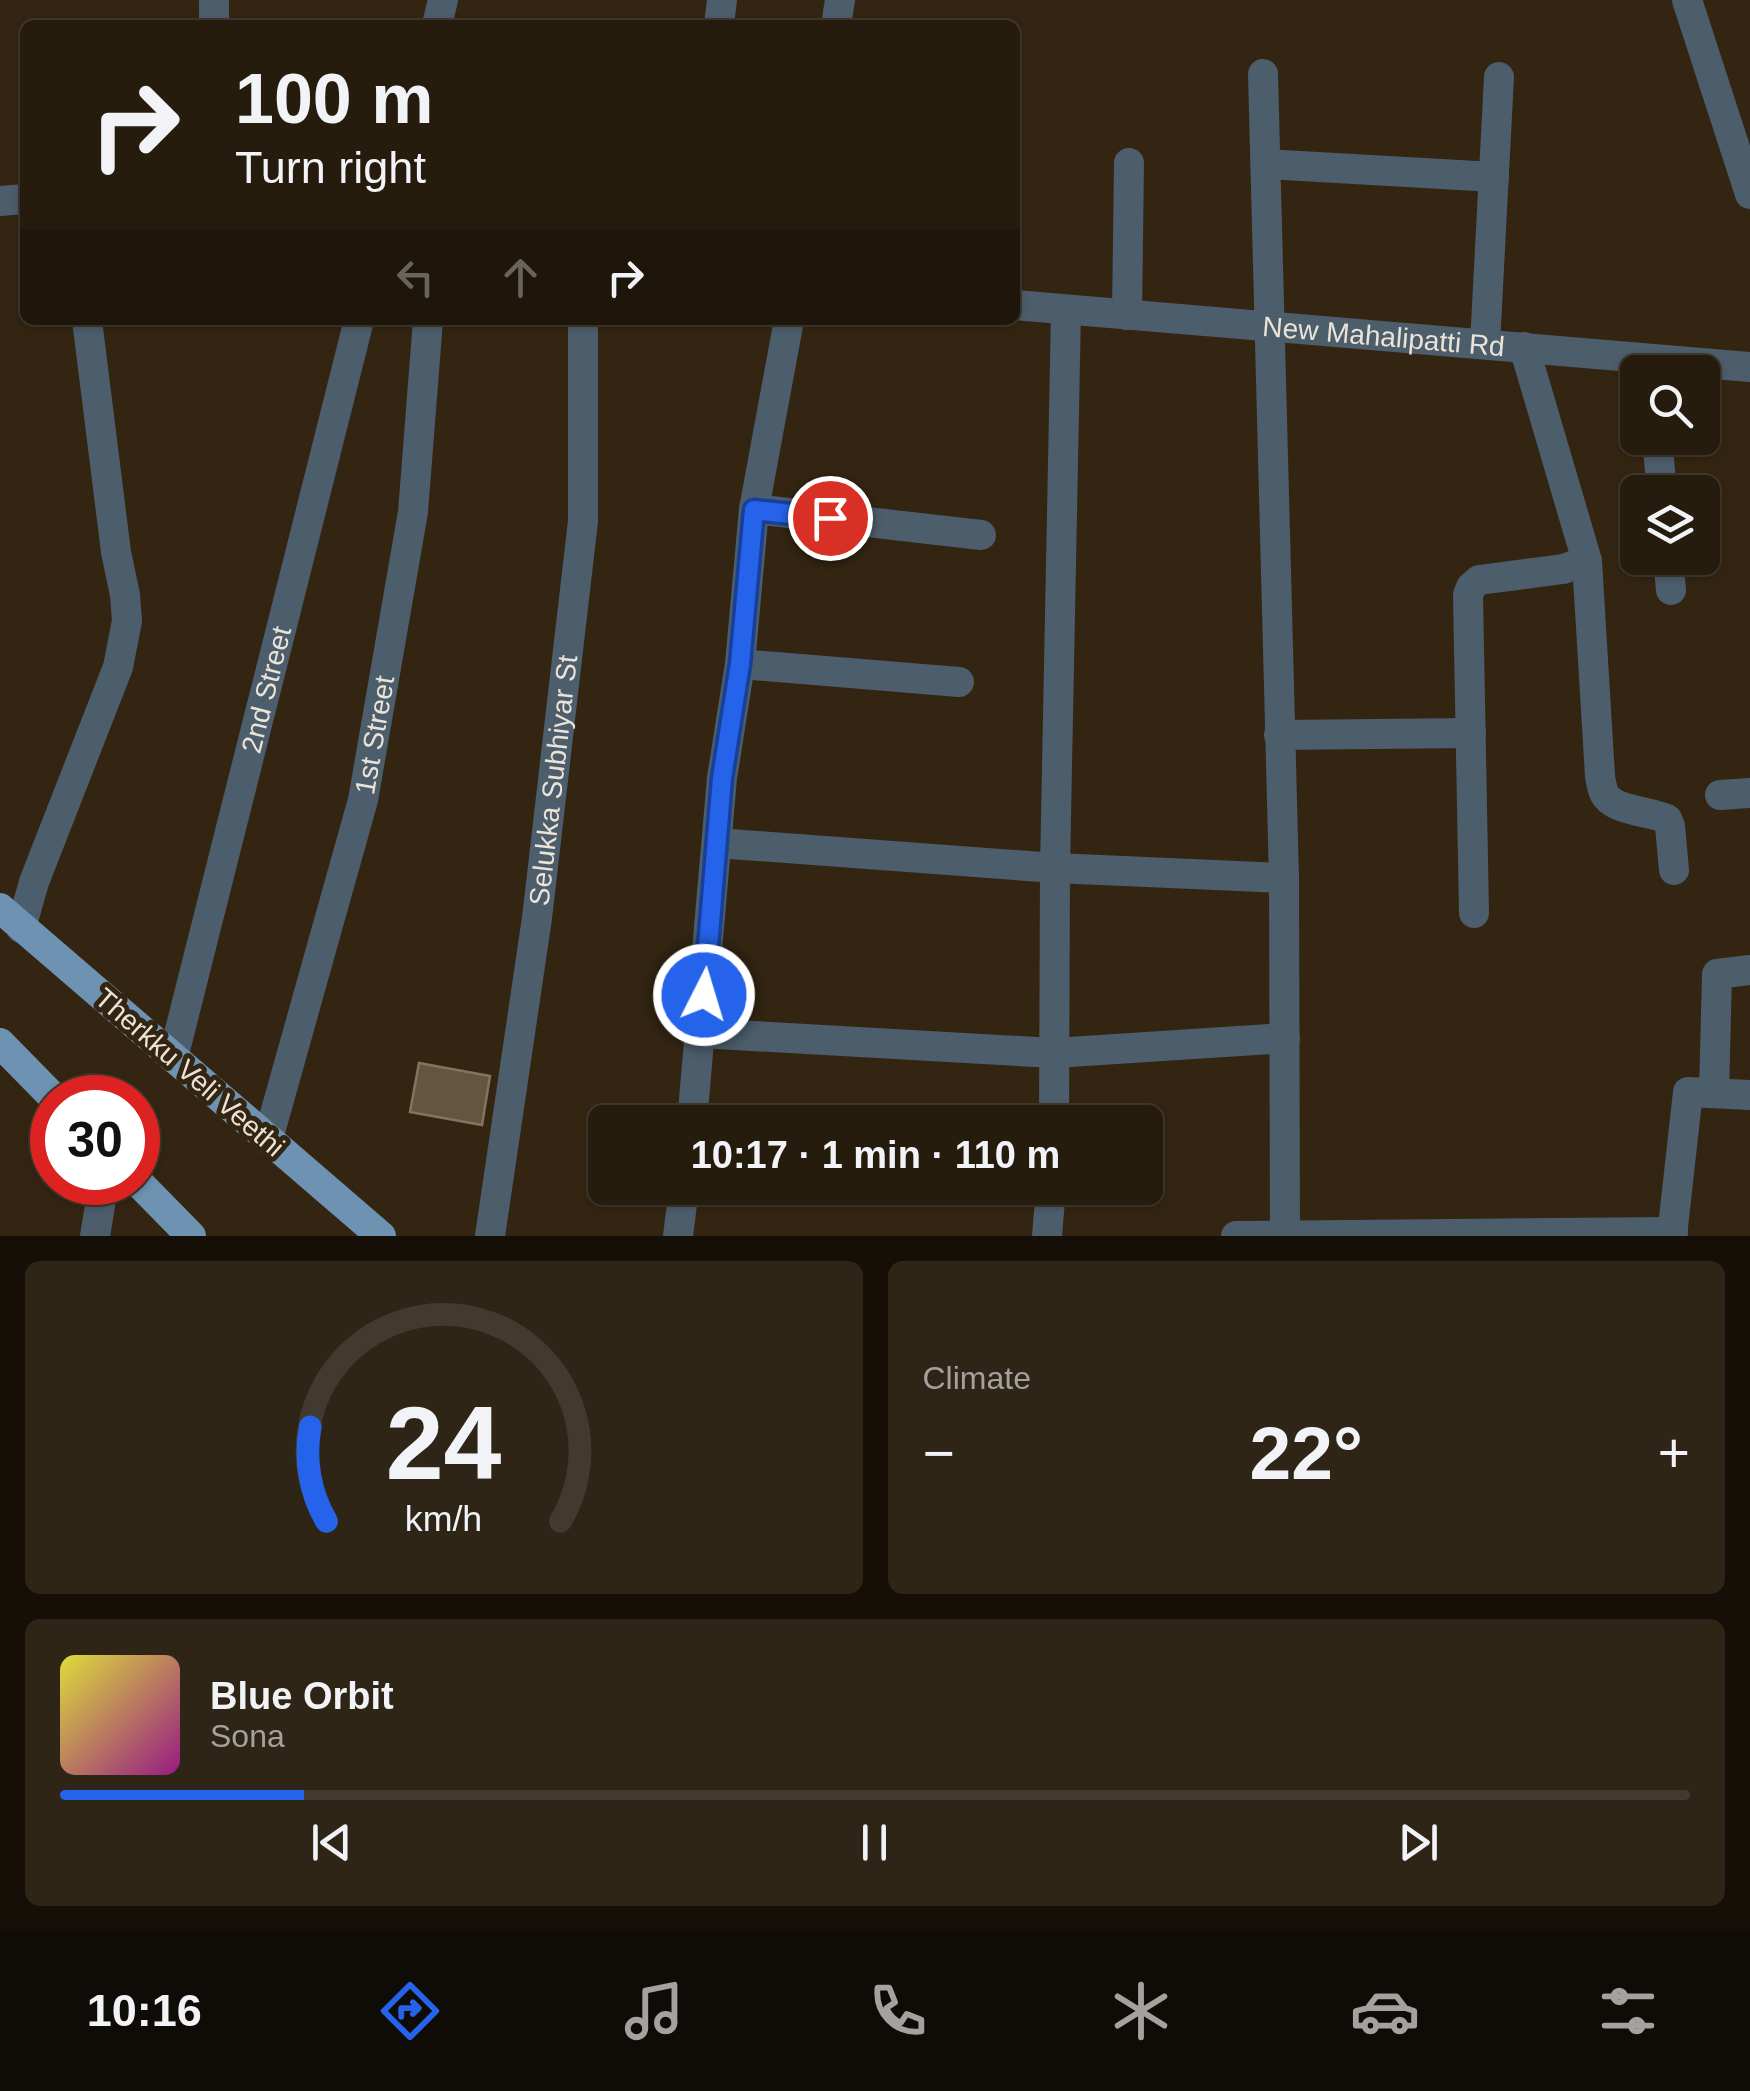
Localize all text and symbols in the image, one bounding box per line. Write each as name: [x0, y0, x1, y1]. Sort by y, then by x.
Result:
icon: right: [70, 60, 200, 190]
text: 100 m: [235, 60, 433, 138]
text: Turn right: [235, 142, 426, 193]
icon: left: [388, 250, 443, 305]
icon: ahead: [493, 250, 548, 305]
icon: right: [598, 250, 653, 305]
street label: New Mahalipatti Rd: [1261, 311, 1506, 362]
map controls: [1620, 355, 1720, 575]
button: search: [1620, 355, 1720, 455]
button: layers: [1620, 475, 1720, 575]
pin: [788, 476, 873, 561]
icon: arrive: [803, 491, 858, 546]
street label: 2nd Street: [236, 623, 297, 756]
street label: Selukka Subhiyar St: [524, 653, 583, 908]
street label: 1st Street: [349, 673, 400, 797]
position arrow: [652, 943, 756, 1047]
street label: Therkku Veli Veethi: [89, 982, 290, 1163]
speed limit sign: 30: [30, 1075, 160, 1205]
text: 10:17 · 1 min · 110 m: [691, 1134, 1060, 1176]
text: Climate: [923, 1360, 1031, 1396]
text: 24: [386, 1385, 502, 1501]
text: 22°: [1250, 1411, 1363, 1495]
text: −: [923, 1422, 955, 1484]
text: +: [1658, 1422, 1690, 1484]
text: km/h: [405, 1499, 482, 1539]
text: Blue Orbit: [210, 1675, 394, 1717]
text: Sona: [210, 1718, 285, 1754]
icon: previous: [304, 1815, 359, 1870]
icon: pause: [847, 1815, 902, 1870]
icon: next: [1391, 1815, 1446, 1870]
icon: directions: [375, 1976, 445, 2046]
icon: music: [619, 1976, 689, 2046]
icon: phone: [863, 1976, 933, 2046]
icon: climate: [1106, 1976, 1176, 2046]
icon: car: [1350, 1976, 1420, 2046]
icon: filters: [1593, 1976, 1663, 2046]
text: 10:16: [87, 1985, 202, 2036]

